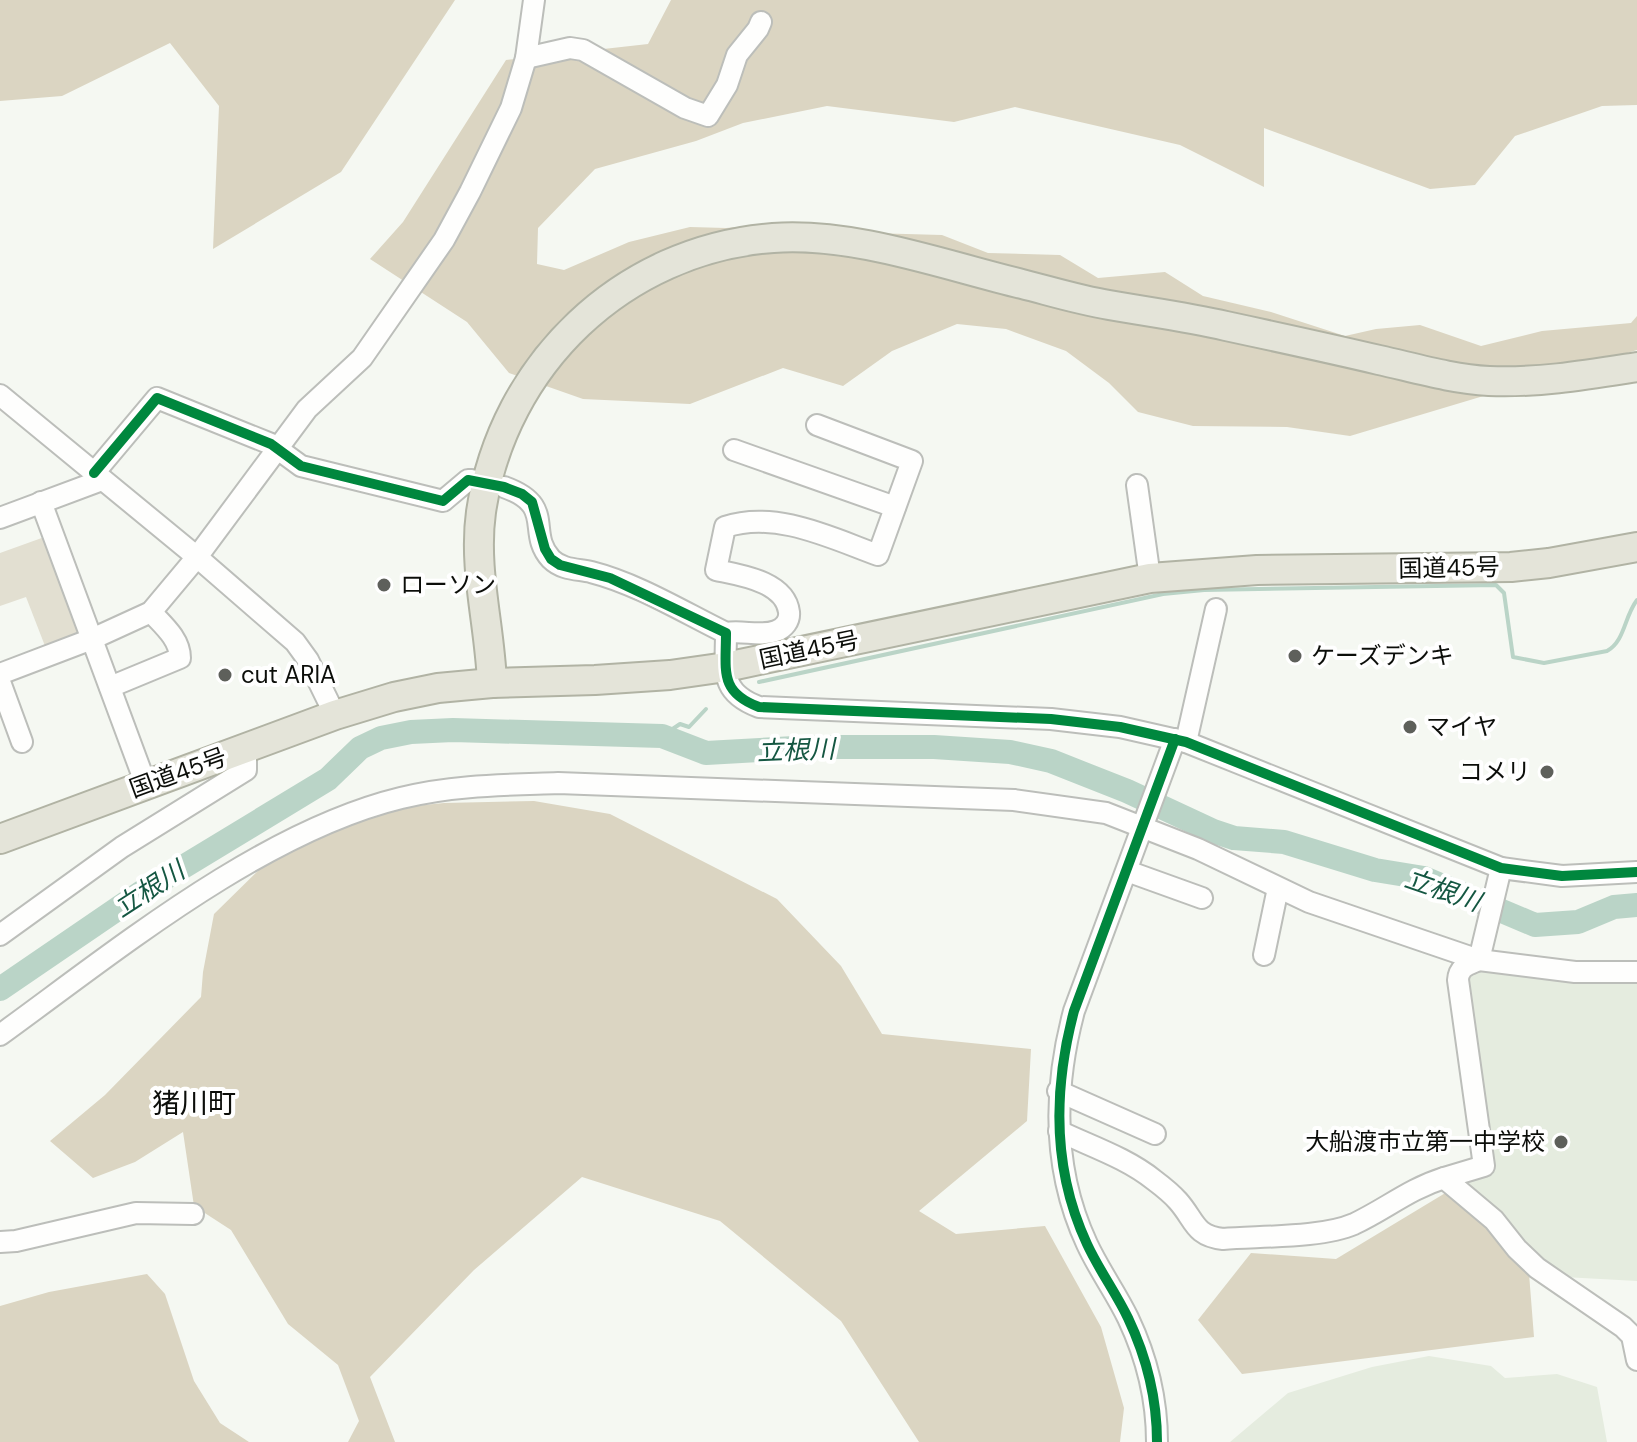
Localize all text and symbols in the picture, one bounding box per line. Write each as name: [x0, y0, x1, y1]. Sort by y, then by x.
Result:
street label: 国道45号: [1398, 551, 1500, 584]
place label: ローソン: [400, 569, 496, 600]
marker: ローソン: [375, 576, 393, 594]
street label: 国道45号: [756, 624, 862, 675]
place label: ケーズデンキ: [1311, 640, 1454, 671]
marker: ケーズデンキ: [1286, 647, 1304, 665]
place label: cut ARIA: [241, 659, 336, 690]
marker: cut ARIA: [216, 666, 234, 684]
place label: マイヤ: [1426, 711, 1497, 742]
marker: マイヤ: [1401, 718, 1419, 736]
water label: 立根川: [756, 732, 839, 768]
street label: 国道45号: [125, 741, 231, 804]
place label: コメリ: [1459, 756, 1531, 787]
marker: コメリ: [1538, 763, 1556, 781]
water label: 立根川: [107, 852, 193, 925]
water label: 立根川: [1401, 861, 1488, 920]
district label: 猪川町: [152, 1085, 236, 1122]
place label: 大船渡市立第一中学校: [1305, 1126, 1545, 1157]
marker: 大船渡市立第一中学校: [1552, 1133, 1570, 1151]

